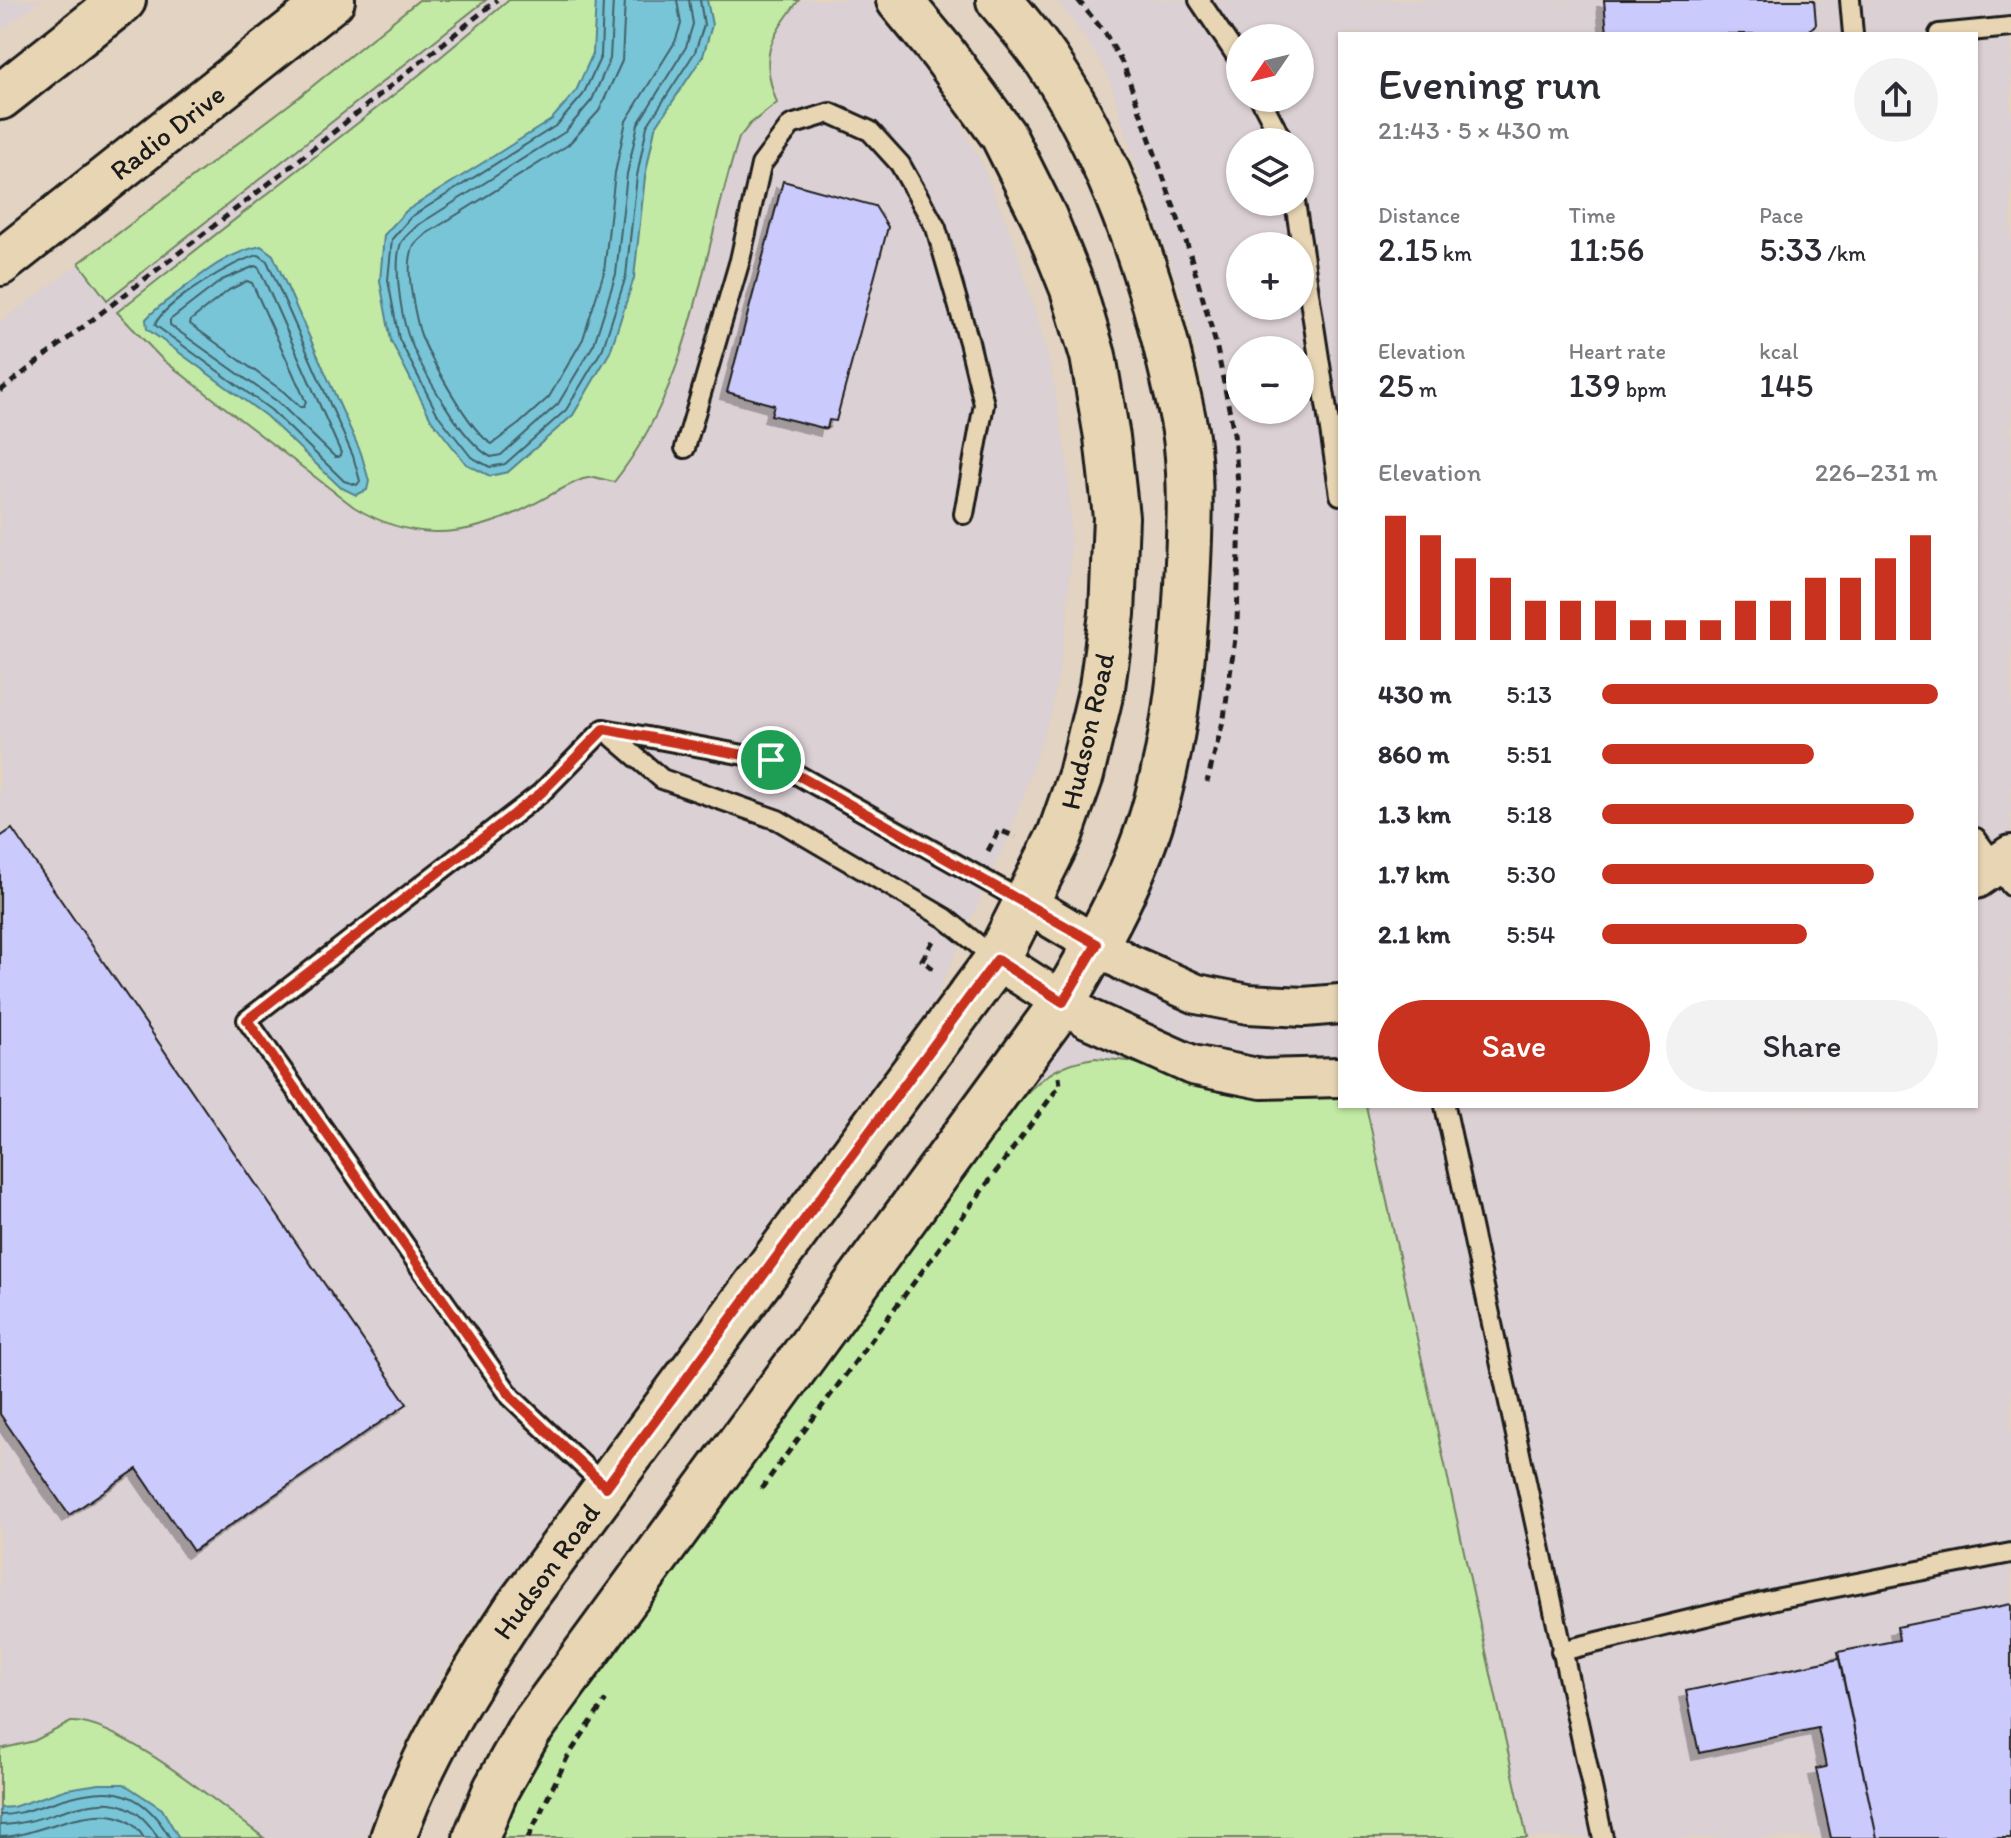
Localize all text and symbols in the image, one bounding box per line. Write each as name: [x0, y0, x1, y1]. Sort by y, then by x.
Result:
north arrow: [1226, 24, 1314, 112]
map controls: [1226, 24, 1314, 424]
text: Evening run: [1378, 57, 1601, 110]
button: share: [1854, 58, 1938, 142]
street label: Radio Drive: [103, 77, 231, 187]
text: 21:43 · 5 × 430 m: [1378, 114, 1569, 146]
button: layers: [1226, 128, 1314, 216]
text: Distance: [1378, 202, 1460, 229]
text: Time: [1569, 202, 1616, 229]
text: Pace: [1759, 202, 1803, 229]
text: 2.15: [1378, 229, 1438, 270]
text: 11:56: [1569, 229, 1644, 270]
text: 5:33: [1759, 229, 1823, 270]
button: +: [1226, 232, 1314, 320]
text: km: [1438, 240, 1472, 267]
text: /km: [1823, 240, 1866, 267]
button: −: [1226, 336, 1314, 424]
text: Elevation: [1378, 338, 1465, 365]
text: Heart rate: [1569, 338, 1666, 365]
text: kcal: [1759, 338, 1798, 365]
text: 25: [1378, 365, 1414, 406]
text: 139: [1569, 365, 1621, 406]
text: 145: [1759, 365, 1813, 406]
text: m: [1414, 376, 1437, 403]
text: bpm: [1621, 376, 1667, 403]
text: Elevation: [1378, 456, 1481, 488]
text: 226–231 m: [1815, 456, 1938, 488]
street label: Hudson Road: [1052, 649, 1122, 813]
text: 430 m: [1378, 678, 1452, 710]
text: 5:13: [1506, 678, 1552, 710]
pin: [737, 726, 805, 794]
icon: arrive: [749, 738, 793, 782]
text: 860 m: [1378, 738, 1450, 770]
text: 5:51: [1506, 738, 1552, 770]
text: 1.3 km: [1378, 798, 1451, 830]
text: 5:18: [1506, 798, 1552, 830]
text: 1.7 km: [1378, 858, 1450, 890]
text: 5:30: [1506, 858, 1556, 890]
text: 2.1 km: [1378, 918, 1450, 950]
text: 5:54: [1506, 918, 1555, 950]
button: Save: [1378, 1000, 1650, 1092]
button: Share: [1666, 1000, 1938, 1092]
street label: Hudson Road: [485, 1496, 607, 1646]

